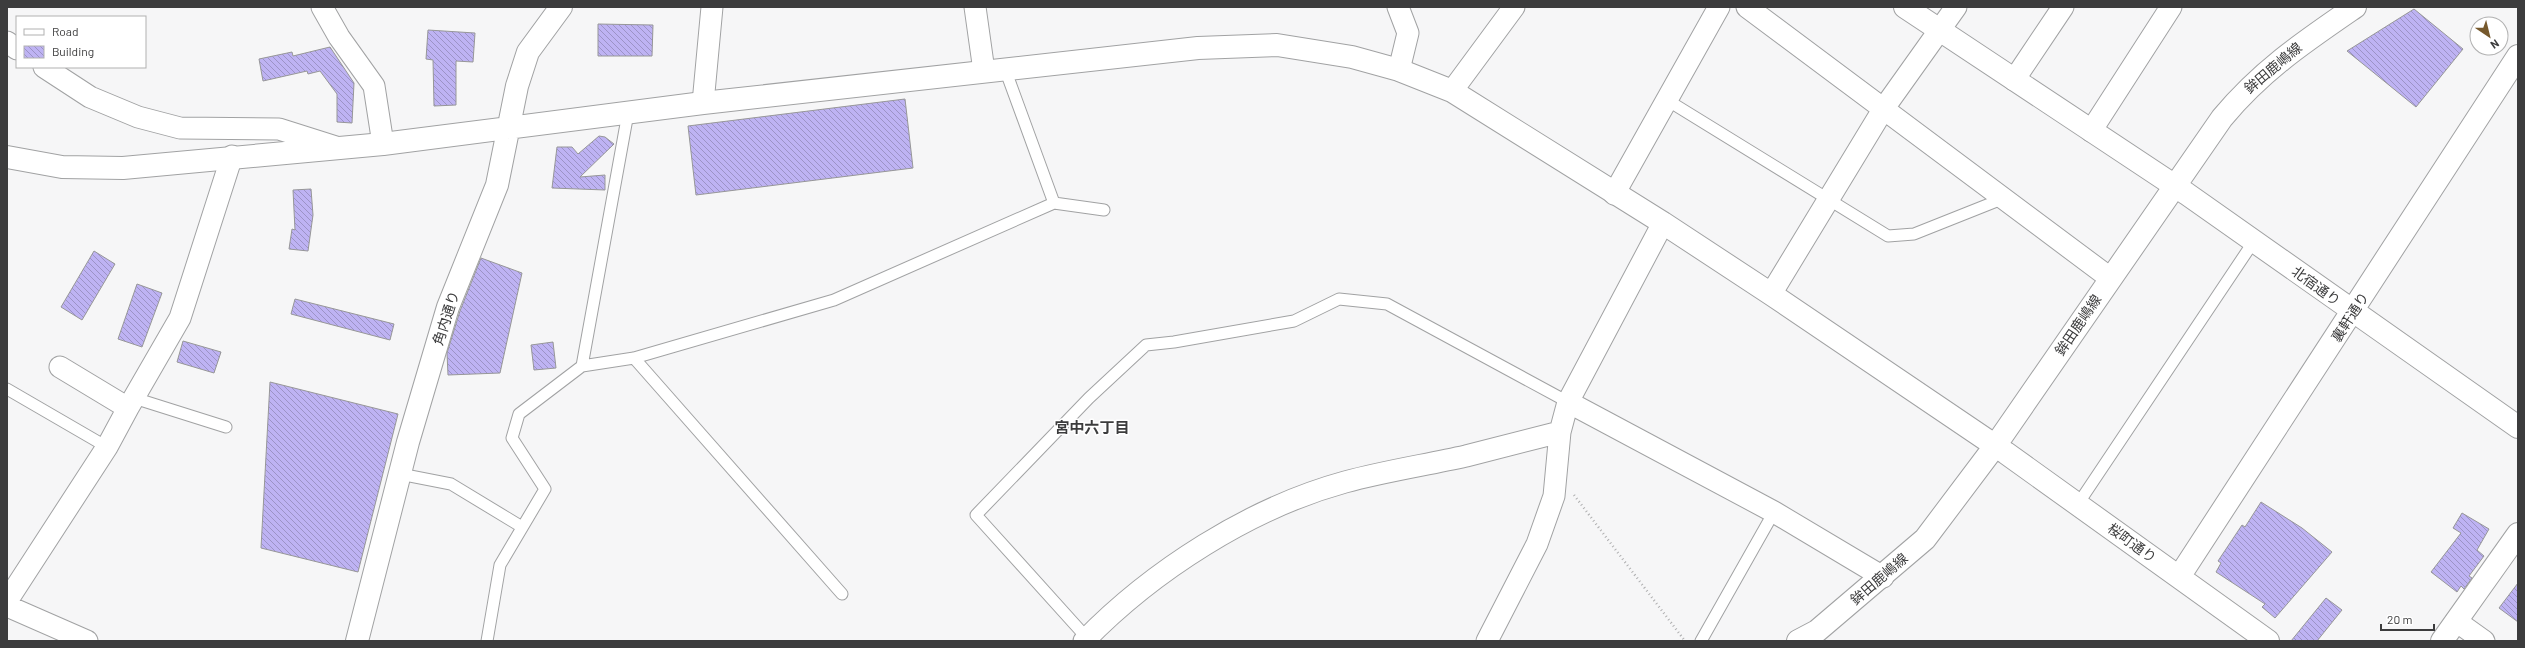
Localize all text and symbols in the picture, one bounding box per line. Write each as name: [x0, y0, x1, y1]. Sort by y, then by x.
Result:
legend: [16, 16, 146, 68]
north arrow: [2469, 16, 2509, 56]
text: Road: [52, 24, 79, 38]
text: N: [2488, 37, 2502, 52]
street label: 鉾田鹿嶋線: [2240, 39, 2305, 97]
text: Building: [52, 44, 94, 58]
street label: 北宿通り: [2289, 262, 2344, 309]
street label: 角内通り: [429, 289, 462, 347]
street label: 裏軒通り: [2327, 289, 2372, 345]
street label: 鉾田鹿嶋線: [2051, 291, 2104, 358]
district label: 宮中六丁目: [1054, 418, 1130, 436]
street label: 桜町通り: [2105, 519, 2160, 566]
street label: 鉾田鹿嶋線: [1847, 549, 1911, 608]
scale bar: [2381, 606, 2434, 632]
text: 20 m: [2387, 612, 2413, 626]

